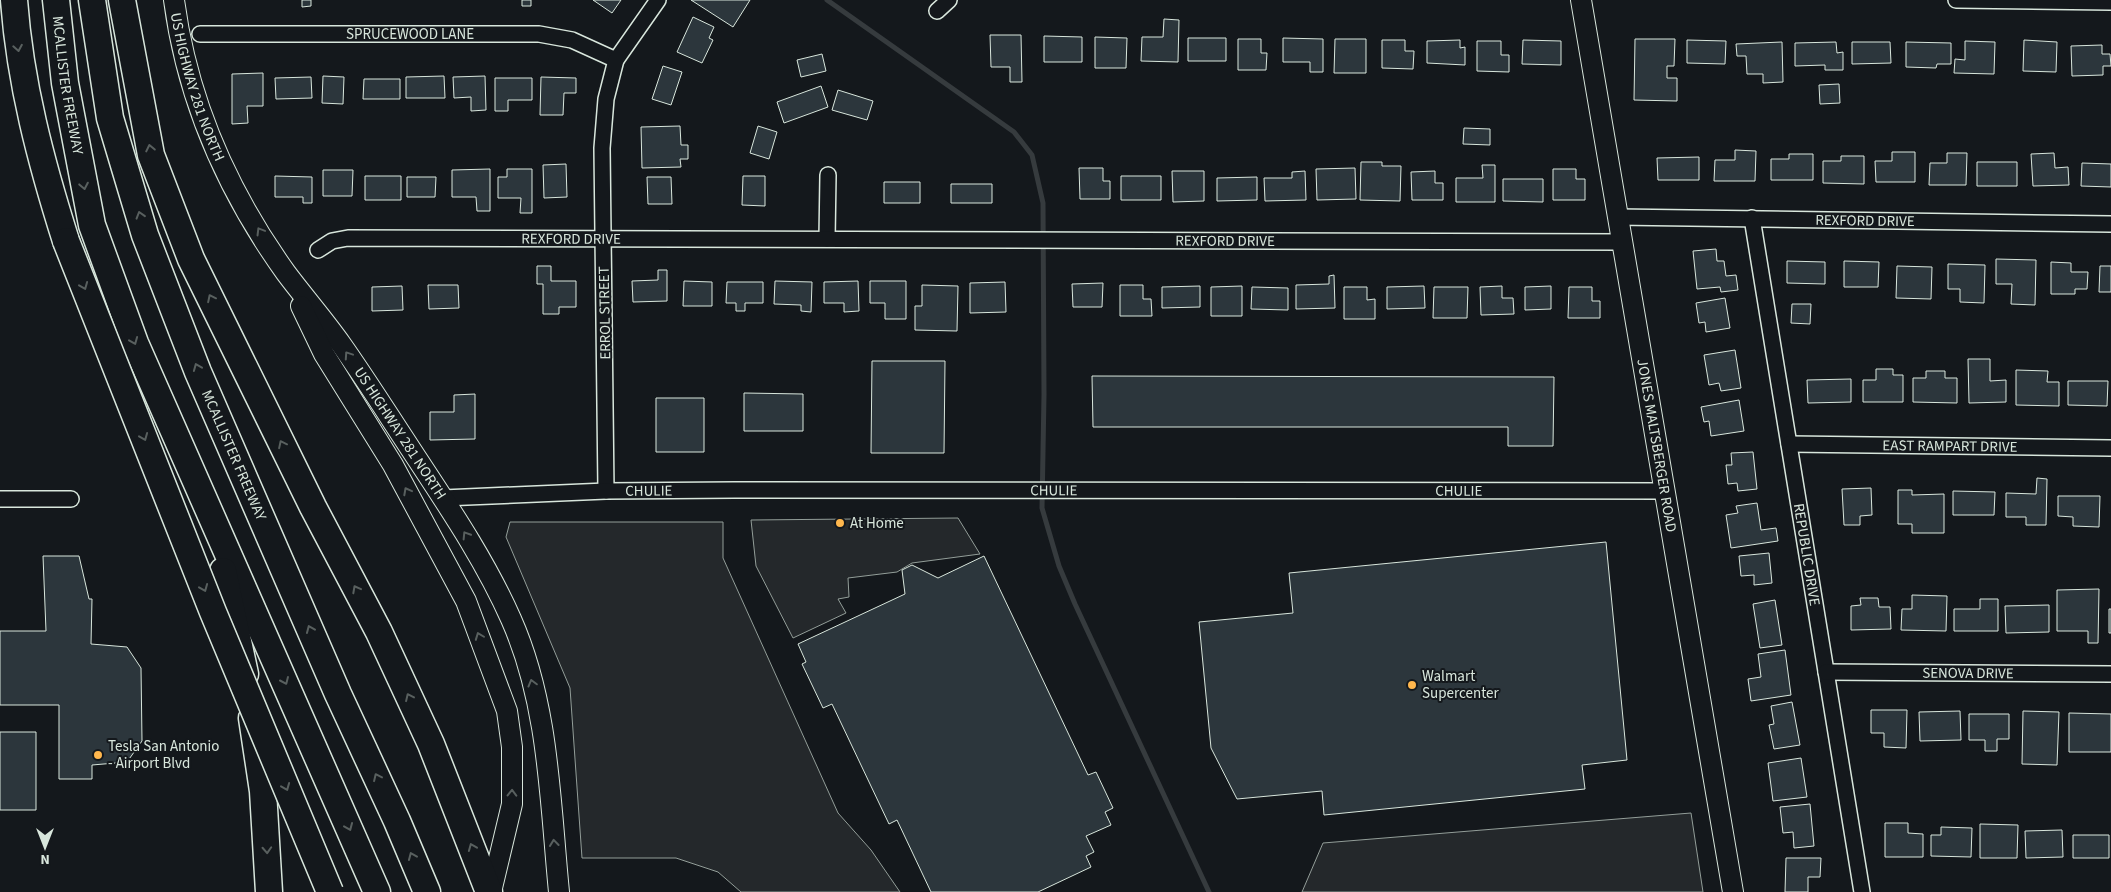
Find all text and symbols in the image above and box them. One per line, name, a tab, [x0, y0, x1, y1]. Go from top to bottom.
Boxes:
street label: US HIGHWAY 281 NORTH	[165, 11, 230, 164]
street label: MCALLISTER FREEWAY	[47, 15, 89, 157]
street label: SPRUCEWOOD LANE	[346, 24, 474, 45]
one-way arrow	[13, 44, 23, 53]
one-way arrow	[145, 144, 156, 152]
one-way arrow	[79, 182, 89, 191]
street label: REXFORD DRIVE	[1815, 209, 1915, 232]
one-way arrow	[135, 211, 145, 220]
one-way arrow	[257, 227, 266, 236]
street label: REXFORD DRIVE	[521, 228, 621, 249]
street label: REXFORD DRIVE	[1175, 230, 1275, 251]
street label: ERROL STREET	[594, 266, 616, 360]
one-way arrow	[78, 281, 88, 290]
one-way arrow	[207, 295, 217, 304]
one-way arrow	[129, 336, 139, 344]
one-way arrow	[345, 351, 355, 360]
street label: JONES MALTSBERGER ROAD	[1632, 357, 1682, 534]
one-way arrow	[192, 363, 203, 372]
street label: US HIGHWAY 281 NORTH	[349, 363, 452, 504]
street label: MCALLISTER FREEWAY	[197, 387, 272, 524]
one-way arrow	[138, 432, 148, 441]
street label: EAST RAMPART DRIVE	[1882, 435, 2018, 457]
one-way arrow	[278, 440, 289, 449]
street label: CHULIE	[625, 480, 673, 501]
street label: CHULIE	[1030, 480, 1078, 501]
street label: CHULIE	[1435, 480, 1483, 501]
one-way arrow	[403, 487, 413, 496]
street label: REPUBLIC DRIVE	[1788, 502, 1826, 607]
place label: At Home	[850, 513, 904, 534]
marker: At Home	[834, 517, 846, 529]
one-way arrow	[463, 531, 472, 541]
one-way arrow	[198, 583, 208, 592]
one-way arrow	[352, 585, 362, 594]
one-way arrow	[305, 625, 316, 634]
one-way arrow	[475, 632, 486, 641]
street label: SENOVA DRIVE	[1922, 662, 2014, 684]
place label: Walmart Supercenter	[1422, 666, 1499, 704]
one-way arrow	[279, 676, 290, 685]
one-way arrow	[527, 679, 537, 687]
marker: Walmart Supercenter	[1406, 679, 1418, 691]
one-way arrow	[405, 693, 415, 702]
place label: Tesla San Antonio - Airport Blvd	[108, 736, 219, 774]
marker: Tesla San Antonio - Airport Blvd	[92, 749, 104, 761]
one-way arrow	[372, 773, 383, 782]
one-way arrow	[279, 782, 290, 791]
one-way arrow	[507, 789, 517, 796]
north arrow	[20, 822, 70, 872]
one-way arrow	[342, 822, 353, 831]
one-way arrow	[549, 839, 560, 847]
one-way arrow	[467, 843, 478, 852]
one-way arrow	[261, 846, 272, 854]
text: N	[40, 849, 50, 869]
one-way arrow	[408, 853, 418, 861]

